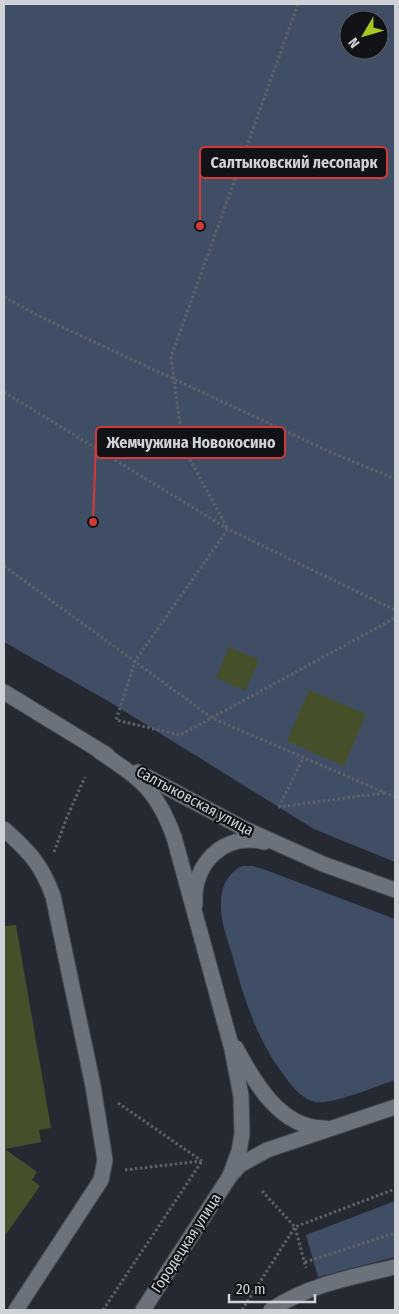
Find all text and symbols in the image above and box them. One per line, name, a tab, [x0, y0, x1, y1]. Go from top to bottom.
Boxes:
north arrow	[339, 10, 389, 60]
text: N	[345, 34, 363, 51]
callout: Салтыковский лесопарк	[200, 147, 387, 178]
text: Салтыковский лесопарк	[211, 153, 378, 172]
callout: Жемчужина Новокосино	[96, 427, 285, 458]
text: Жемчужина Новокосино	[105, 433, 276, 452]
street label: Салтыковская улица	[133, 763, 257, 839]
street label: Городецкая улица	[147, 1190, 225, 1296]
scale bar	[229, 1272, 315, 1304]
text: 20 m	[236, 1280, 266, 1298]

